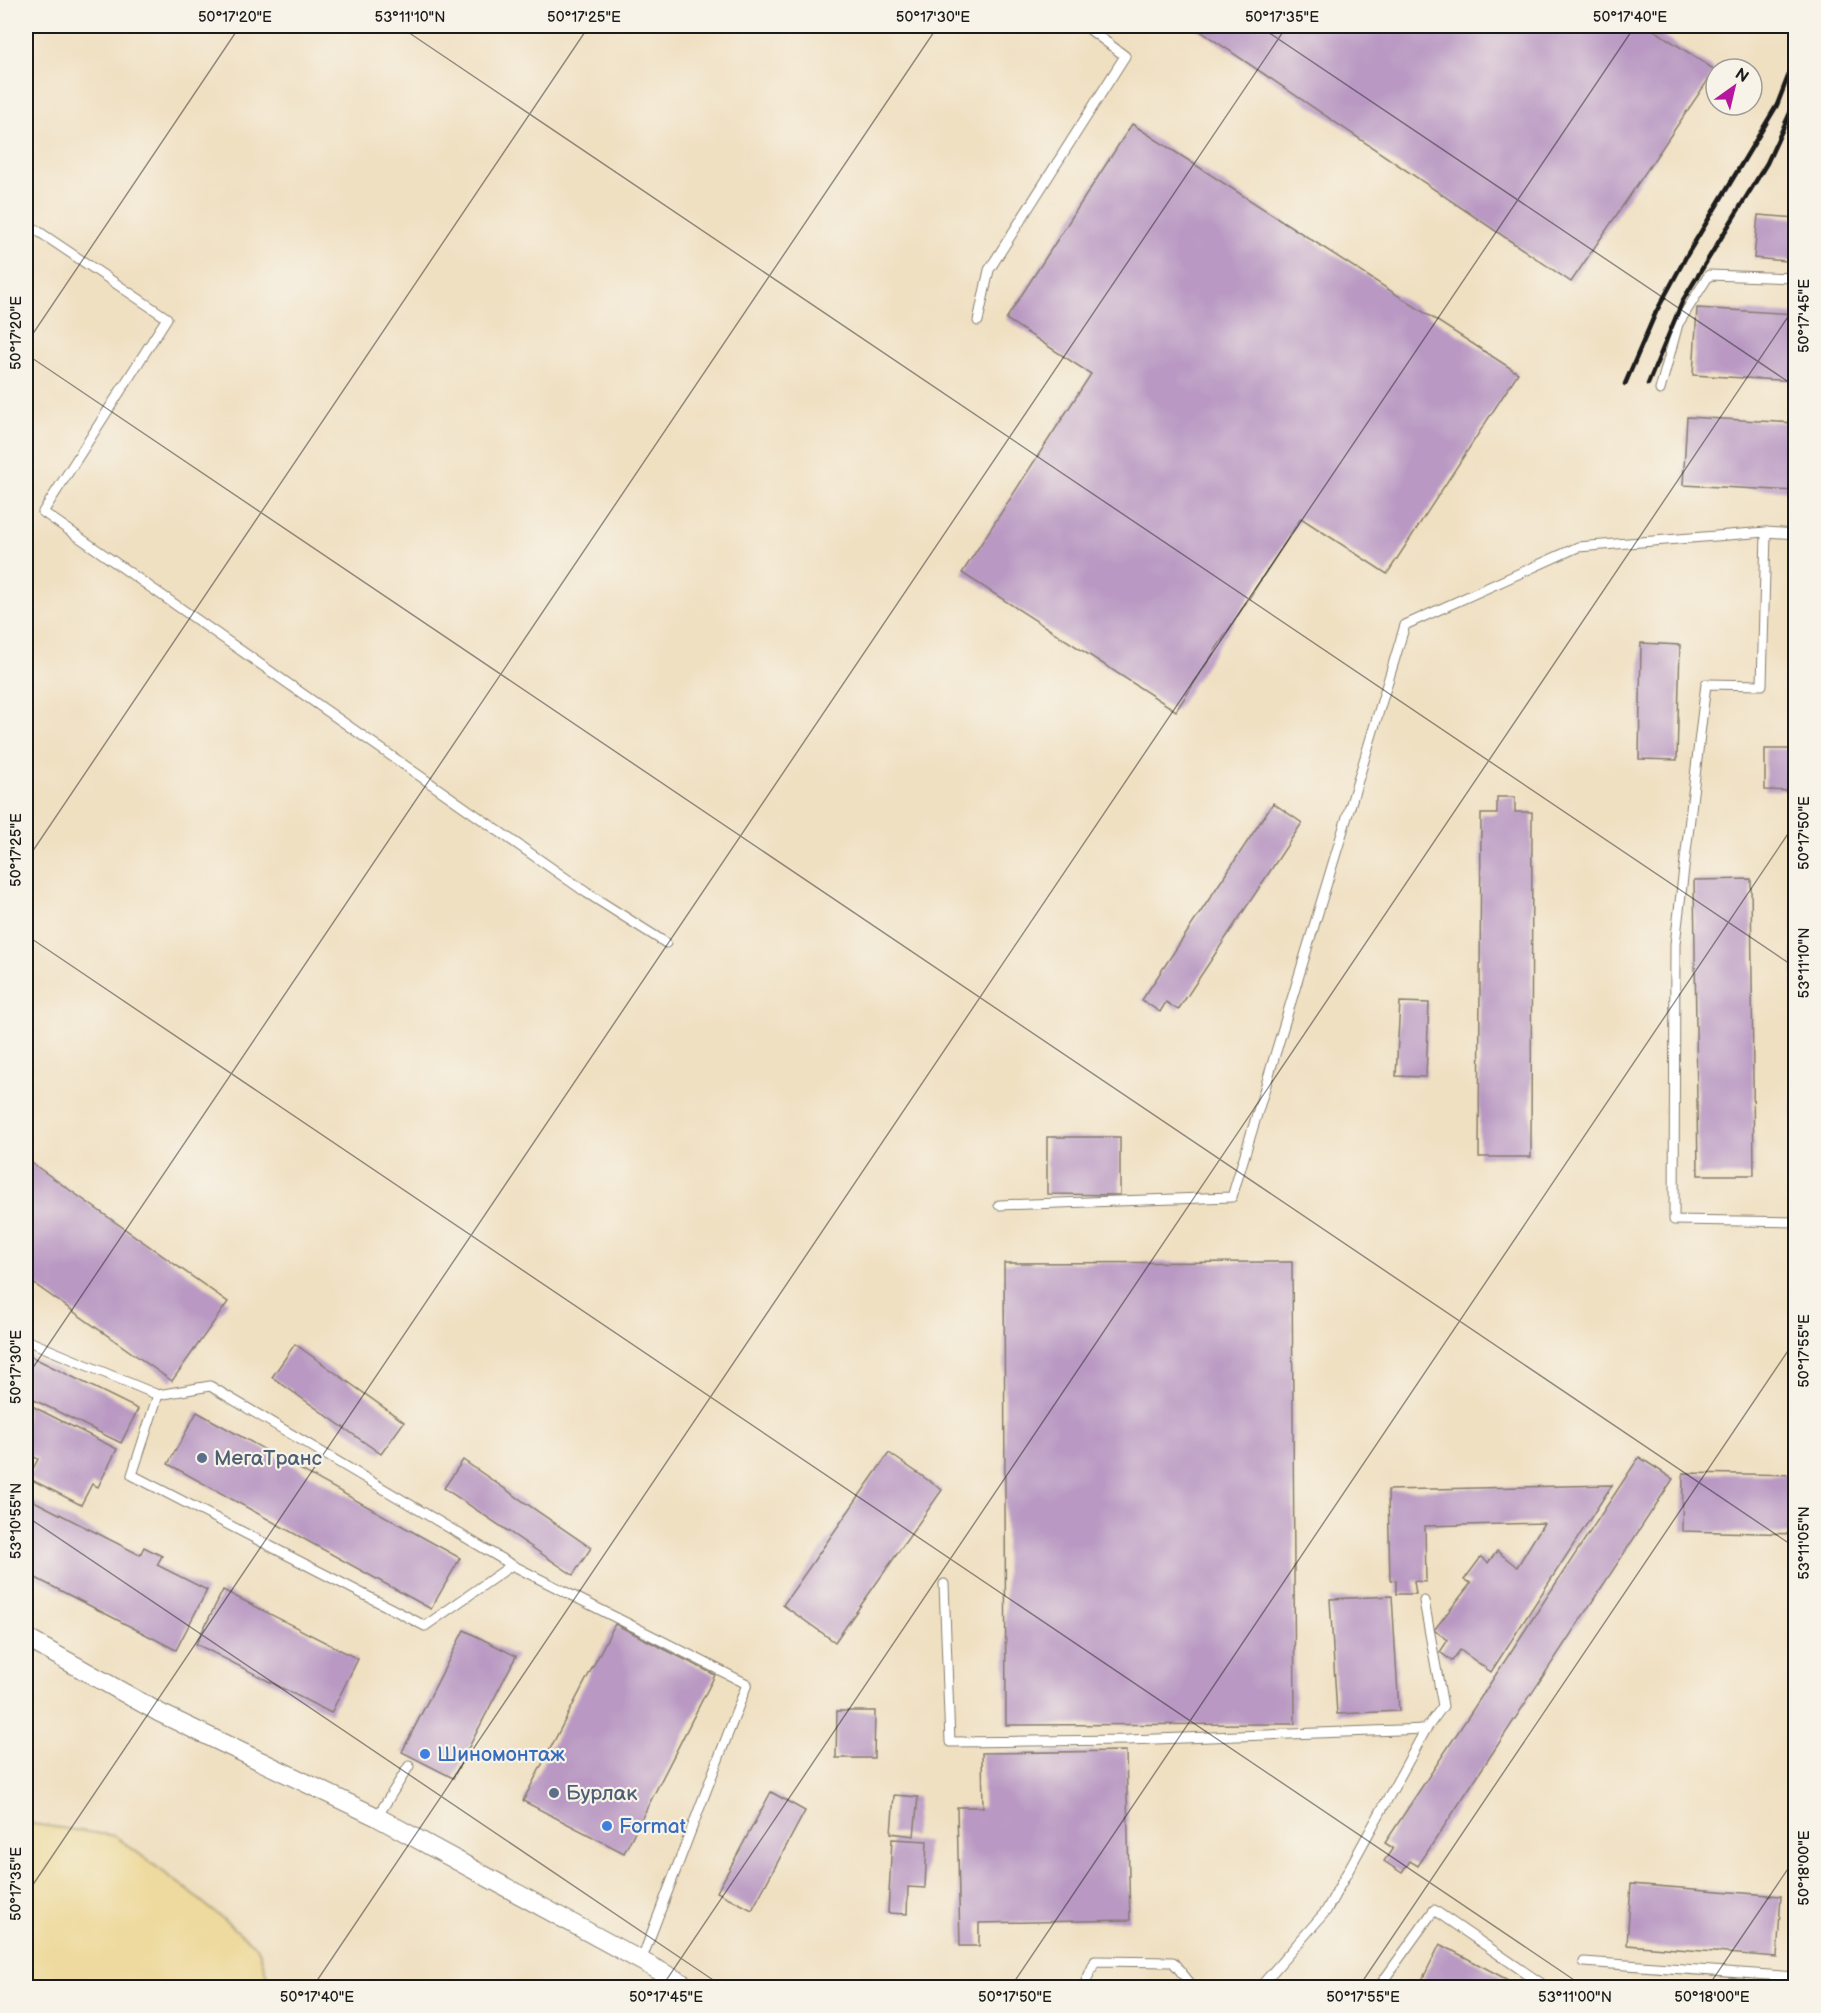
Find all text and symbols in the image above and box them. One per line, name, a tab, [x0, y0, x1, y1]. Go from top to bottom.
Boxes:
text: 50°17'20"E	[198, 8, 272, 27]
text: 53°11'10"N	[375, 8, 445, 27]
text: 50°17'25"E	[547, 8, 621, 27]
text: 50°17'30"E	[896, 8, 970, 27]
text: 50°17'35"E	[1245, 8, 1319, 27]
text: 50°17'40"E	[1593, 8, 1667, 27]
north arrow	[1704, 57, 1764, 117]
text: N	[1731, 65, 1752, 87]
text: 50°17'45"E	[1795, 279, 1814, 353]
text: 50°17'20"E	[7, 296, 26, 370]
text: 50°17'50"E	[1795, 796, 1814, 870]
text: 50°17'25"E	[7, 813, 26, 887]
text: 53°11'10"N	[1795, 928, 1814, 998]
text: 50°17'55"E	[1795, 1314, 1814, 1388]
text: 50°17'30"E	[7, 1330, 26, 1404]
place label: МегаТранс	[214, 1446, 322, 1471]
marker: МегаТранс	[195, 1451, 209, 1465]
text: 53°10'55"N	[7, 1483, 26, 1559]
text: 53°11'05"N	[1795, 1506, 1814, 1580]
place label: Шиномонтаж	[437, 1742, 565, 1767]
marker: Шиномонтаж	[418, 1747, 432, 1761]
place label: Бурлак	[566, 1781, 637, 1806]
marker: Бурлак	[547, 1786, 561, 1800]
place label: Format	[619, 1814, 687, 1839]
marker: Format	[600, 1819, 614, 1833]
text: 50°18'00"E	[1795, 1830, 1814, 1906]
text: 50°17'35"E	[7, 1847, 26, 1921]
text: 50°17'40"E	[280, 1988, 354, 2007]
text: 50°17'45"E	[629, 1988, 703, 2007]
text: 50°17'50"E	[978, 1988, 1052, 2007]
text: 50°17'55"E	[1326, 1988, 1400, 2007]
text: 53°11'00"N	[1538, 1988, 1612, 2007]
text: 50°18'00"E	[1674, 1988, 1750, 2007]

